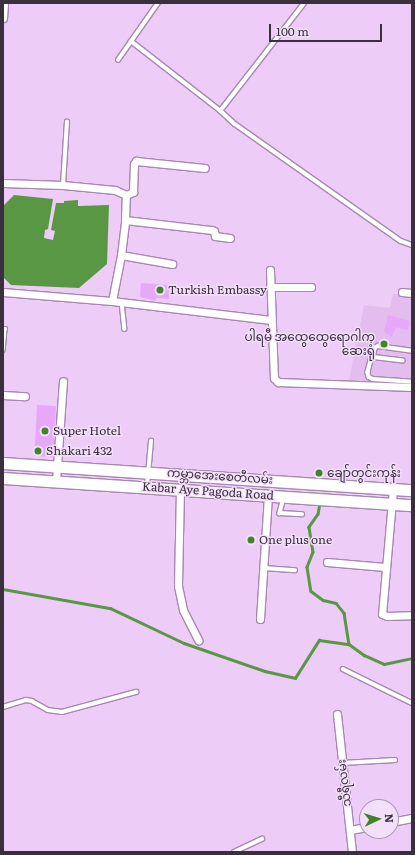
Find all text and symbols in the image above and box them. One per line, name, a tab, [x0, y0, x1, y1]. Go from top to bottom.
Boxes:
scale bar	[271, 16, 384, 42]
text: 100 m	[276, 22, 309, 40]
place label: Turkish Embassy	[168, 283, 267, 297]
marker: Turkish Embassy	[155, 285, 165, 295]
place label: ပါရမီ အထွေထွေရောဂါကု ဆေးရုံ	[244, 330, 375, 358]
marker: ပါရမီ အထွေထွေရောဂါကု ဆေးရုံ	[378, 338, 390, 350]
place label: Super Hotel	[53, 424, 121, 438]
marker: Super Hotel	[40, 426, 50, 436]
place label: Shakari 432	[46, 444, 112, 458]
marker: Shakari 432	[33, 446, 43, 456]
street label: ကမ္ဘာအေးစေတီလမ်း	[167, 465, 273, 487]
place label: ချော်တွင်းကုန်း	[327, 466, 401, 480]
marker: ချော်တွင်းကုန်း	[314, 468, 324, 478]
street label: Kabar Aye Pagoda Road	[142, 479, 274, 503]
place label: One plus one	[259, 533, 332, 547]
marker: One plus one	[246, 535, 256, 545]
street label: သီရီလမ်း	[334, 759, 354, 807]
north arrow	[359, 799, 399, 839]
text: N	[382, 813, 398, 823]

